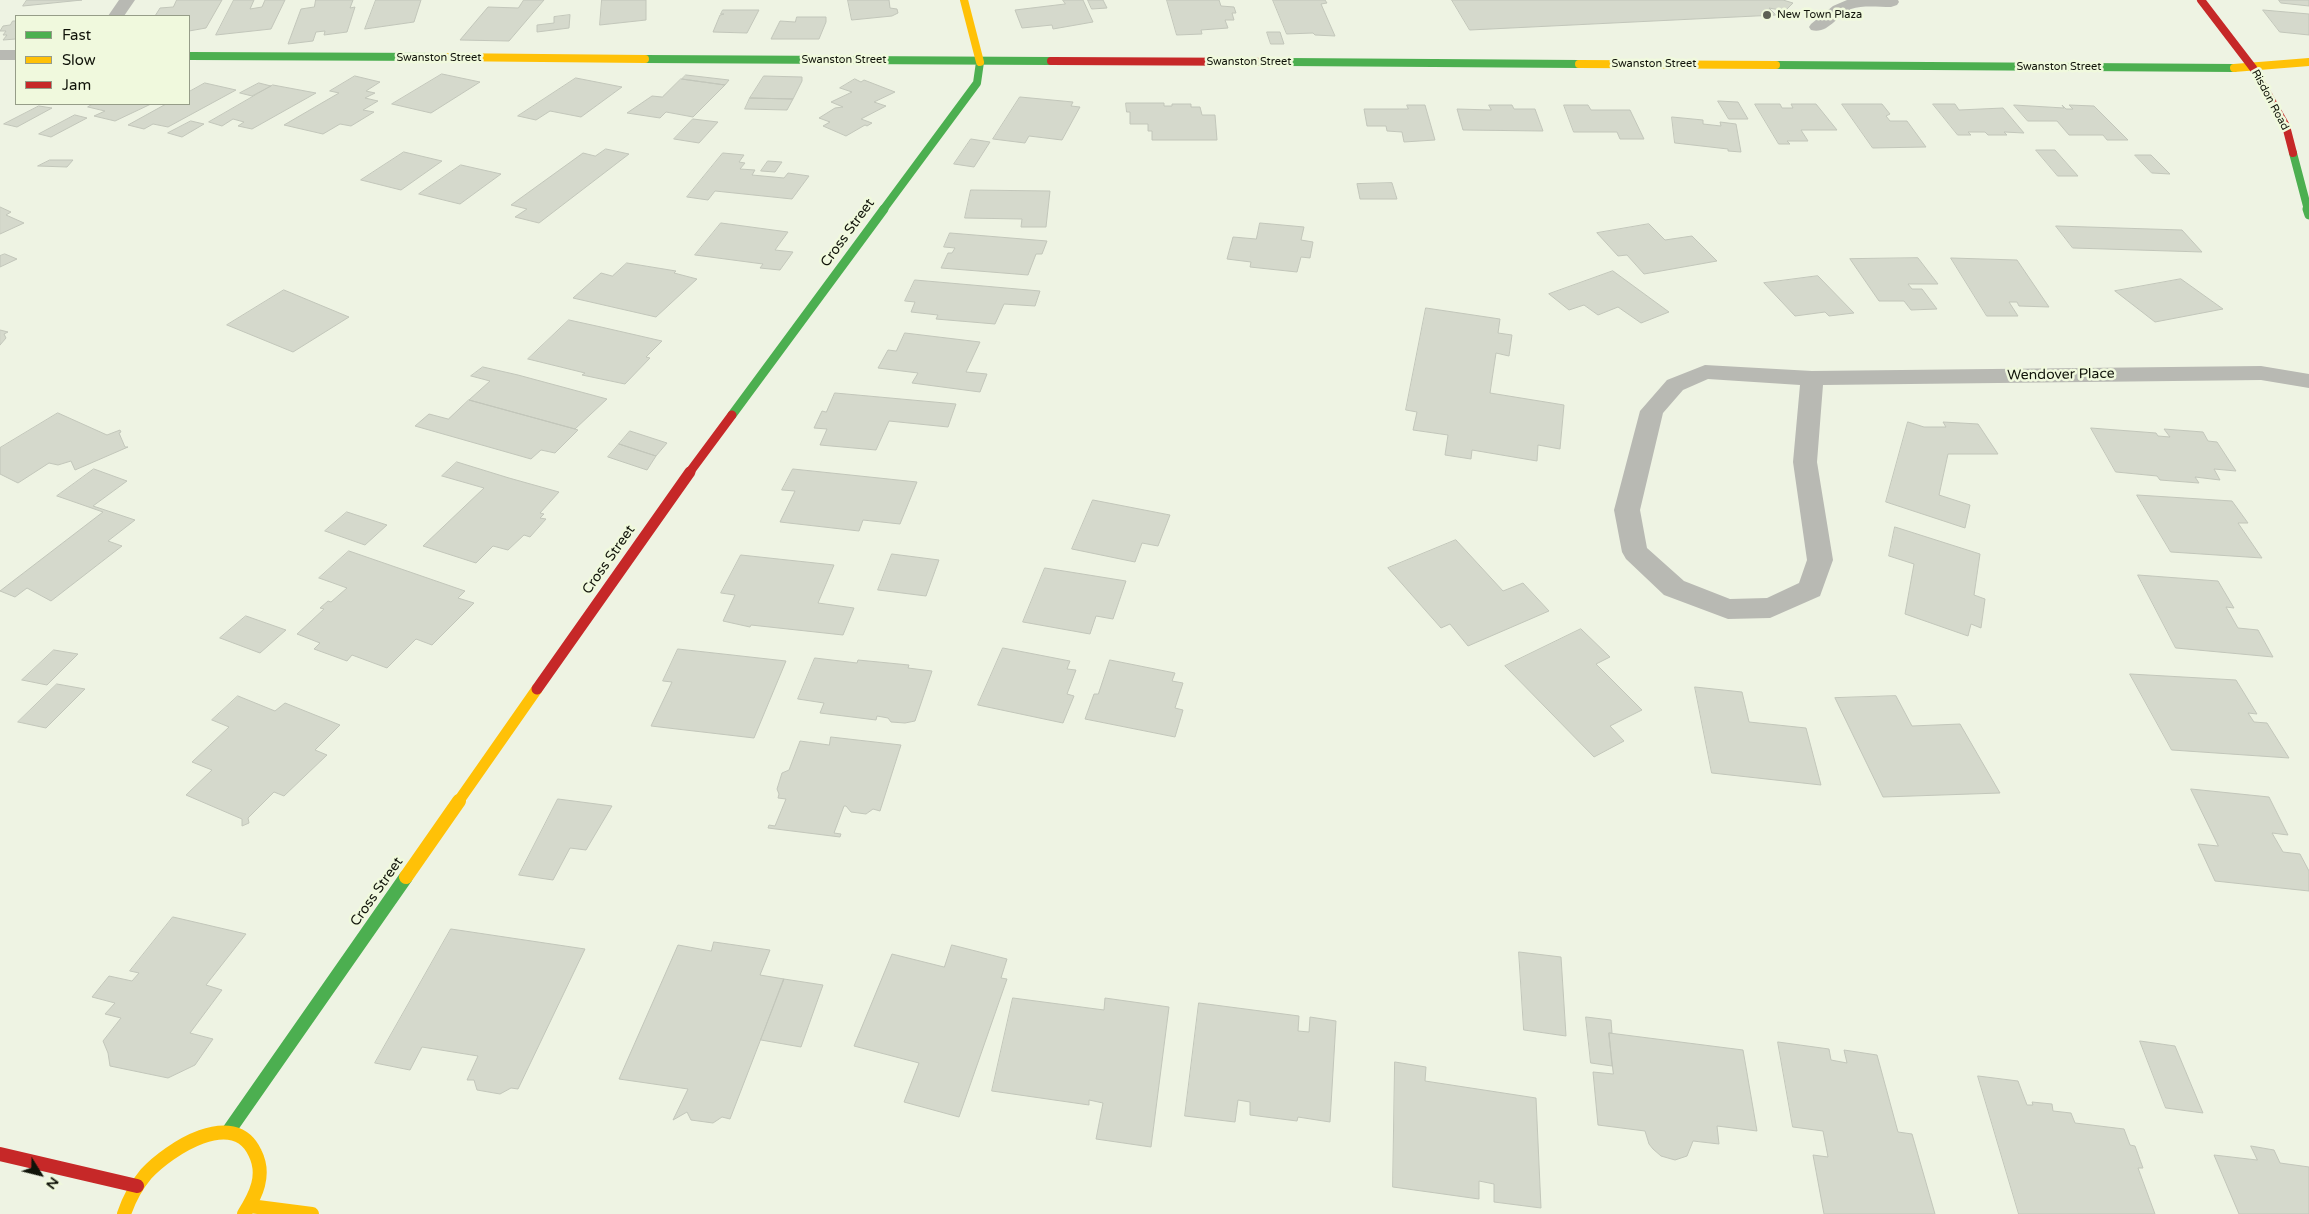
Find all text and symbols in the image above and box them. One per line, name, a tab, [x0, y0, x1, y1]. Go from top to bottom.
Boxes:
place label: New Town Plaza	[1777, 8, 1862, 22]
marker: New Town Plaza	[1761, 9, 1773, 21]
legend	[15, 15, 190, 105]
text: Fast	[62, 26, 91, 44]
text: Slow	[62, 51, 96, 69]
street label: Swanston Street	[397, 51, 481, 65]
street label: Swanston Street	[802, 53, 886, 67]
street label: Swanston Street	[1207, 55, 1291, 69]
street label: Swanston Street	[1612, 57, 1696, 71]
street label: Swanston Street	[2017, 60, 2101, 74]
street label: Risdon Road	[2249, 67, 2291, 133]
text: Jam	[62, 76, 91, 94]
street label: Cross Street	[818, 196, 878, 270]
street label: Wendover Place	[2007, 366, 2115, 384]
street label: Cross Street	[579, 522, 639, 598]
street label: Cross Street	[347, 854, 407, 930]
north arrow	[15, 1149, 65, 1199]
text: N	[42, 1174, 63, 1193]

